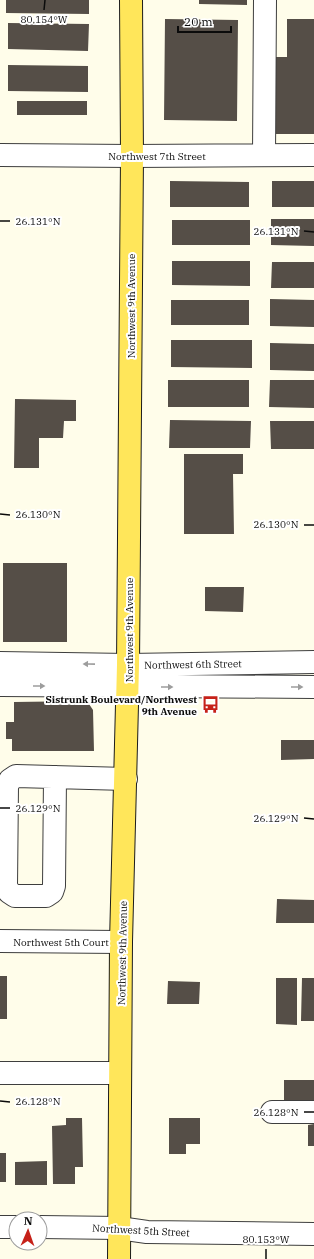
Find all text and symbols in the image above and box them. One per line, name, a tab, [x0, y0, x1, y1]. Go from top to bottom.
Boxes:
scale bar	[178, 8, 231, 34]
text: 80.154°W	[20, 13, 68, 26]
text: 20 m	[184, 14, 213, 29]
street label: Northwest 7th Street	[108, 150, 206, 163]
text: 26.131°N	[15, 215, 61, 228]
text: 26.131°N	[253, 225, 299, 238]
street label: Northwest 9th Avenue	[125, 254, 138, 358]
text: 26.130°N	[15, 508, 61, 521]
text: 26.130°N	[253, 518, 299, 531]
street label: Northwest 9th Avenue	[123, 578, 136, 682]
street label: Northwest 6th Street	[144, 657, 242, 672]
one-way arrow	[82, 661, 95, 667]
one-way arrow	[33, 683, 46, 689]
one-way arrow	[161, 684, 174, 690]
one-way arrow	[291, 684, 304, 690]
place label: Sistrunk Boulevard/Northwest 9th Avenue	[46, 693, 197, 718]
bus stop icon: Sistrunk Boulevard/Northwest 9th Avenue	[200, 695, 220, 715]
text: 26.129°N	[15, 802, 61, 815]
text: 26.129°N	[253, 812, 299, 825]
street label: Northwest 9th Avenue	[115, 901, 130, 1005]
street label: Northwest 5th Court	[13, 936, 109, 949]
text: 26.128°N	[15, 1095, 61, 1108]
text: 26.128°N	[253, 1106, 299, 1119]
north arrow	[8, 1211, 48, 1251]
text: N	[24, 1214, 33, 1228]
street label: Northwest 5th Street	[92, 1221, 190, 1240]
text: 80.153°W	[242, 1233, 290, 1246]

